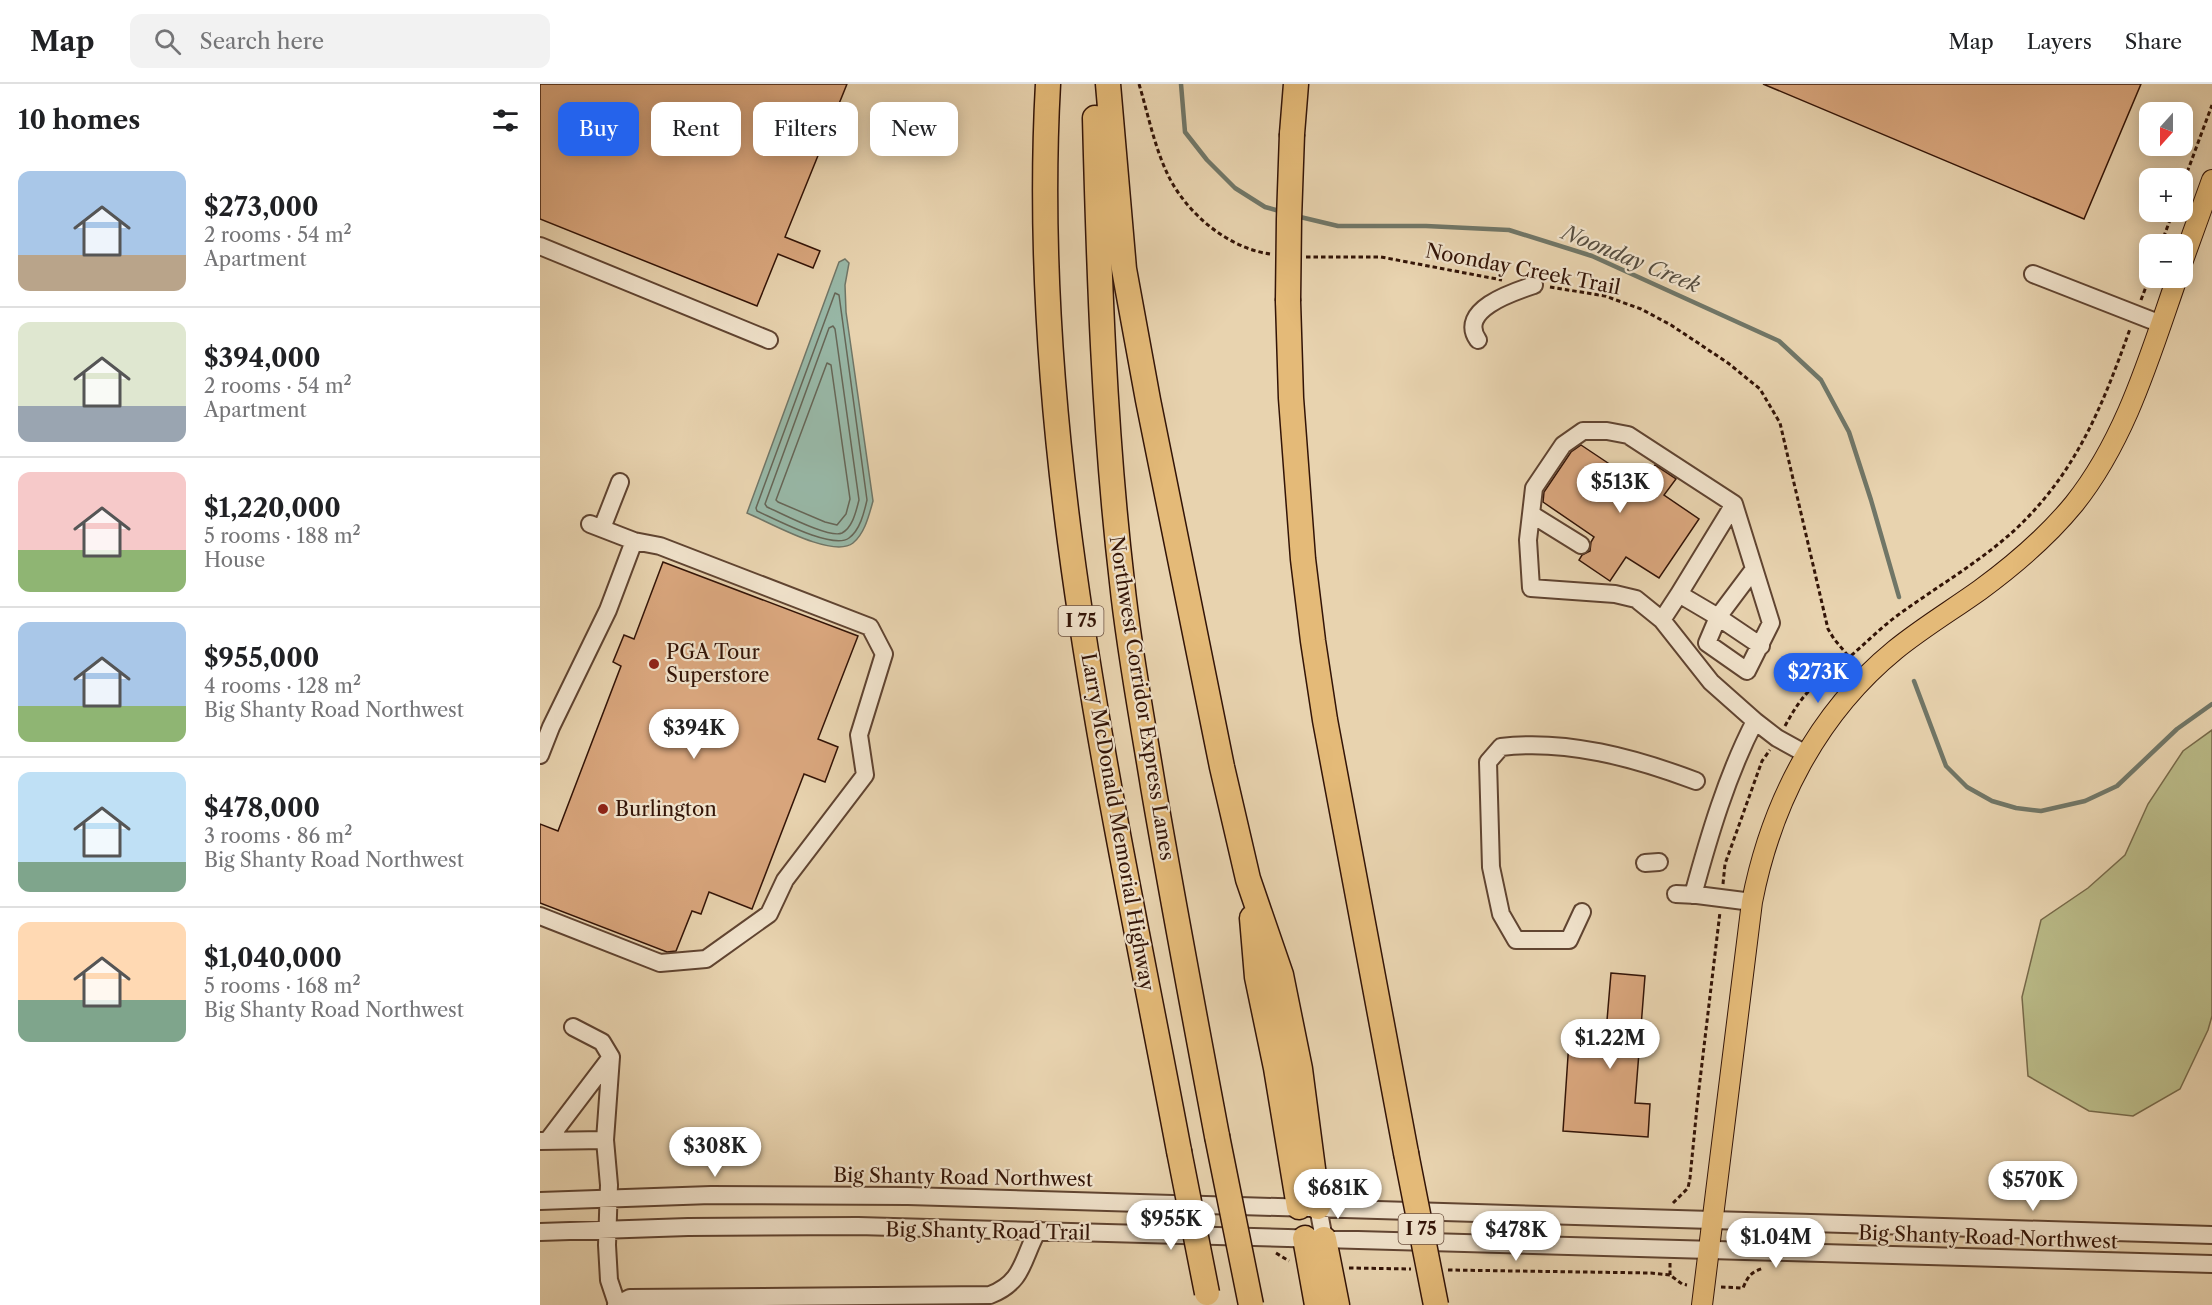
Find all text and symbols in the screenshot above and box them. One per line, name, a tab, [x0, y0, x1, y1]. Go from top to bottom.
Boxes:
search box	[130, 14, 550, 68]
text: Map	[30, 24, 94, 58]
icon: search	[151, 25, 184, 58]
text: Search here	[199, 28, 324, 55]
text: Map	[1949, 29, 1994, 54]
text: Layers	[2027, 29, 2092, 54]
text: Share	[2125, 29, 2182, 54]
chip: Buy	[558, 102, 639, 156]
chip: Rent	[651, 102, 741, 156]
chip: Filters	[753, 102, 858, 156]
chip: New	[870, 102, 958, 156]
north arrow	[2139, 102, 2193, 156]
map controls	[2139, 102, 2193, 288]
text: 10 homes	[18, 104, 140, 136]
icon: filters	[489, 104, 522, 137]
button: +	[2139, 168, 2193, 222]
text: $273,000	[204, 191, 319, 223]
icon: home	[66, 195, 138, 267]
water label: Noonday Creek	[1557, 219, 1704, 298]
text: 2 rooms · 54 m²	[204, 223, 352, 247]
button: −	[2139, 234, 2193, 288]
street label: Noonday Creek Trail	[1424, 238, 1622, 300]
text: Apartment	[204, 247, 307, 271]
text: $394,000	[204, 342, 321, 374]
icon: home	[66, 346, 138, 418]
text: 2 rooms · 54 m²	[204, 374, 352, 398]
text: Apartment	[204, 398, 307, 422]
pin: $513K	[1578, 463, 1662, 514]
text: $513K	[1591, 470, 1649, 494]
text: $1,220,000	[204, 492, 341, 524]
icon: home	[66, 496, 138, 568]
text: 5 rooms · 188 m²	[204, 524, 361, 548]
street label: Northwest Corridor Express Lanes	[1104, 534, 1180, 862]
text: House	[204, 548, 265, 572]
road number: I 75	[1058, 606, 1104, 636]
place label: PGA Tour Superstore	[666, 640, 770, 687]
text: $955,000	[204, 642, 319, 674]
icon: home	[66, 646, 138, 718]
street label: Larry McDonald Memorial Highway	[1076, 651, 1160, 994]
pin: $273K	[1776, 653, 1860, 704]
marker: PGA Tour Superstore	[647, 657, 661, 671]
text: $273K	[1788, 660, 1848, 684]
text: 4 rooms · 128 m²	[204, 674, 361, 698]
text: Big Shanty Road Northwest	[204, 698, 464, 722]
pin: $394K	[652, 709, 736, 760]
text: $394K	[663, 716, 725, 740]
text: $478,000	[204, 792, 320, 824]
icon: home	[66, 796, 138, 868]
place label: Burlington	[615, 797, 717, 821]
marker: Burlington	[596, 802, 610, 816]
text: 3 rooms · 86 m²	[204, 824, 352, 848]
text: Big Shanty Road Northwest	[204, 848, 464, 872]
text: $1,040,000	[204, 942, 342, 974]
icon: home	[66, 946, 138, 1018]
text: 5 rooms · 168 m²	[204, 974, 361, 998]
text: Big Shanty Road Northwest	[204, 998, 464, 1022]
pin: $1.22M	[1561, 1019, 1659, 1070]
text: $1.22M	[1575, 1026, 1645, 1050]
pin: $308K	[673, 1127, 757, 1178]
text: $308K	[683, 1134, 747, 1158]
pin: $570K	[1991, 1161, 2075, 1212]
street label: Big Shanty Road Northwest	[833, 1163, 1093, 1191]
text: $570K	[2002, 1168, 2064, 1192]
pin: $681K	[1296, 1169, 1380, 1220]
text: $681K	[1308, 1176, 1368, 1200]
pin: $955K	[1129, 1200, 1213, 1251]
text: $955K	[1140, 1207, 1202, 1231]
pin: $478K	[1474, 1211, 1558, 1262]
road number: I 75	[1398, 1214, 1444, 1244]
street label: Big Shanty Road Trail	[885, 1217, 1091, 1245]
text: $478K	[1485, 1218, 1547, 1242]
pin: $1.04M	[1727, 1218, 1825, 1269]
street label: Big Shanty Road Northwest	[1858, 1220, 2118, 1254]
text: $1.04M	[1740, 1225, 1812, 1249]

